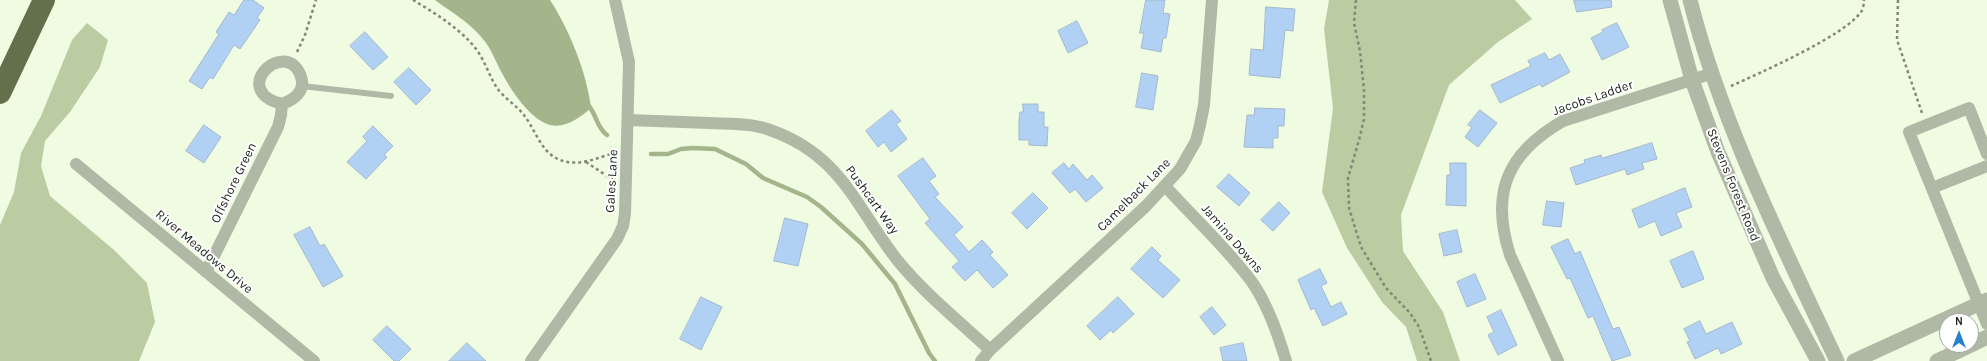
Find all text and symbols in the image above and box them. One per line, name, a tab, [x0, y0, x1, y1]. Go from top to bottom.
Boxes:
street label: Jacobs Ladder	[1551, 77, 1635, 119]
street label: Stevens Forest Road	[1703, 126, 1763, 244]
street label: Offshore Green	[208, 140, 260, 226]
street label: Gales Lane	[603, 149, 621, 213]
street label: Camelback Lane	[1094, 155, 1174, 235]
street label: Pushcart Way	[842, 163, 902, 237]
street label: Jamina Downs	[1198, 201, 1266, 277]
street label: River Meadows Drive	[152, 207, 256, 297]
north arrow	[1939, 313, 1979, 353]
text: N	[1955, 315, 1963, 328]

